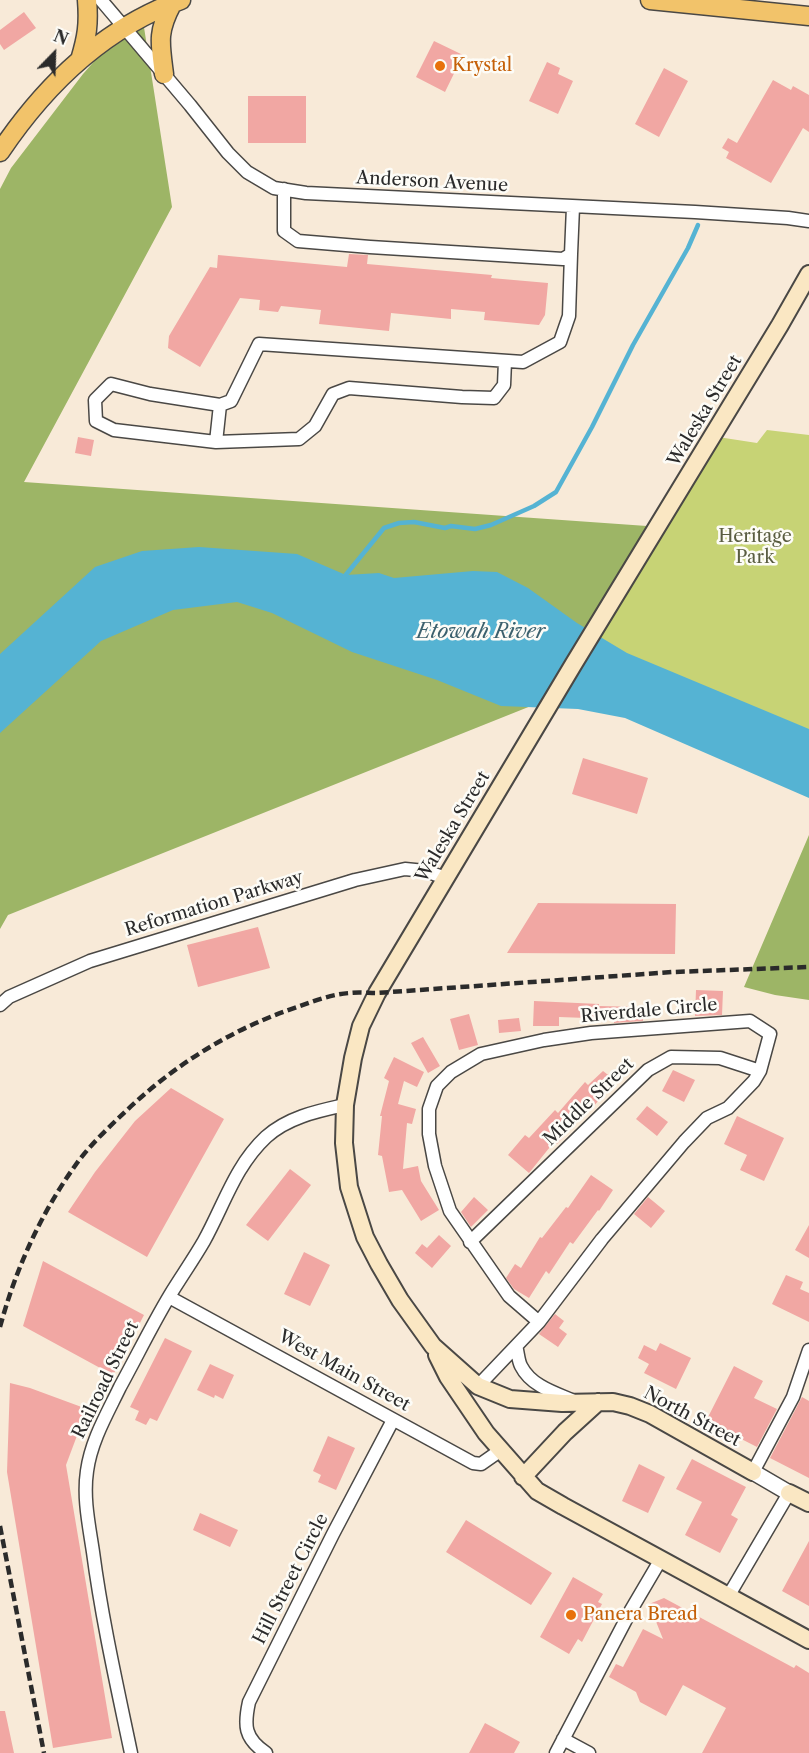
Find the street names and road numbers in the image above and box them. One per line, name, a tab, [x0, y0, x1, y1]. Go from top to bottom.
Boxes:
street label: Anderson Avenue	[355, 167, 509, 197]
street label: Waleska Street	[663, 351, 747, 471]
street label: Waleska Street	[411, 767, 495, 887]
street label: Reformation Parkway	[122, 867, 306, 941]
street label: Riverdale Circle	[580, 994, 718, 1028]
street label: Middle Street	[539, 1054, 639, 1150]
street label: Railroad Street	[68, 1318, 144, 1442]
street label: West Main Street	[274, 1326, 414, 1416]
street label: North Street	[640, 1382, 744, 1452]
street label: Hill Street Circle	[249, 1510, 333, 1648]

